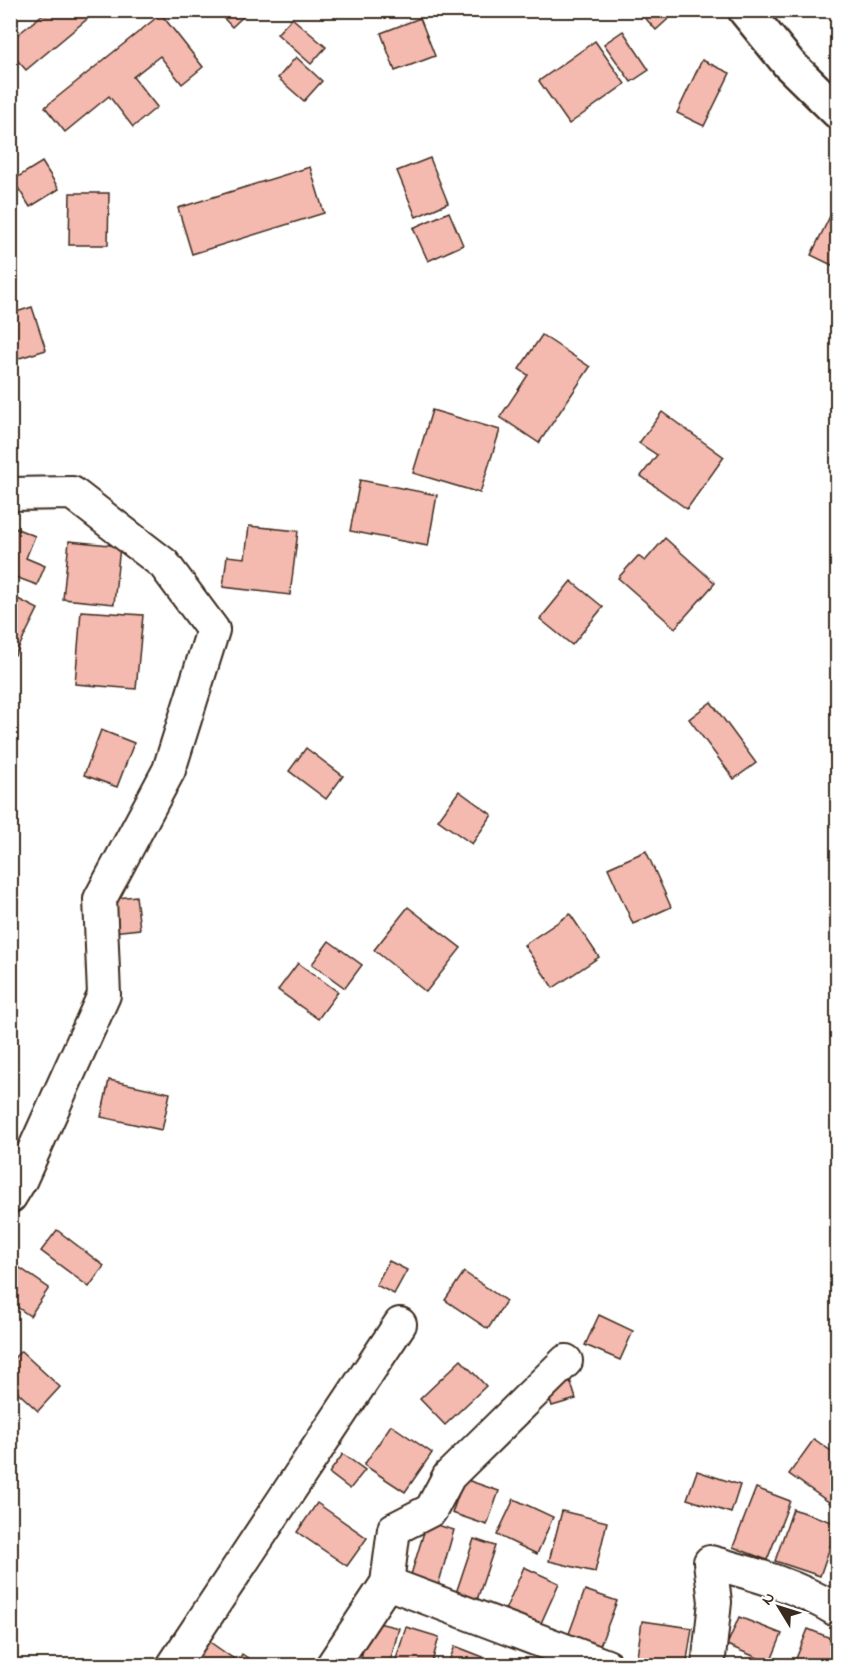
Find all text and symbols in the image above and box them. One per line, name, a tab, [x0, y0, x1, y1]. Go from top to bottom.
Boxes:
north arrow	[749, 1577, 809, 1637]
text: N	[756, 1587, 782, 1611]

